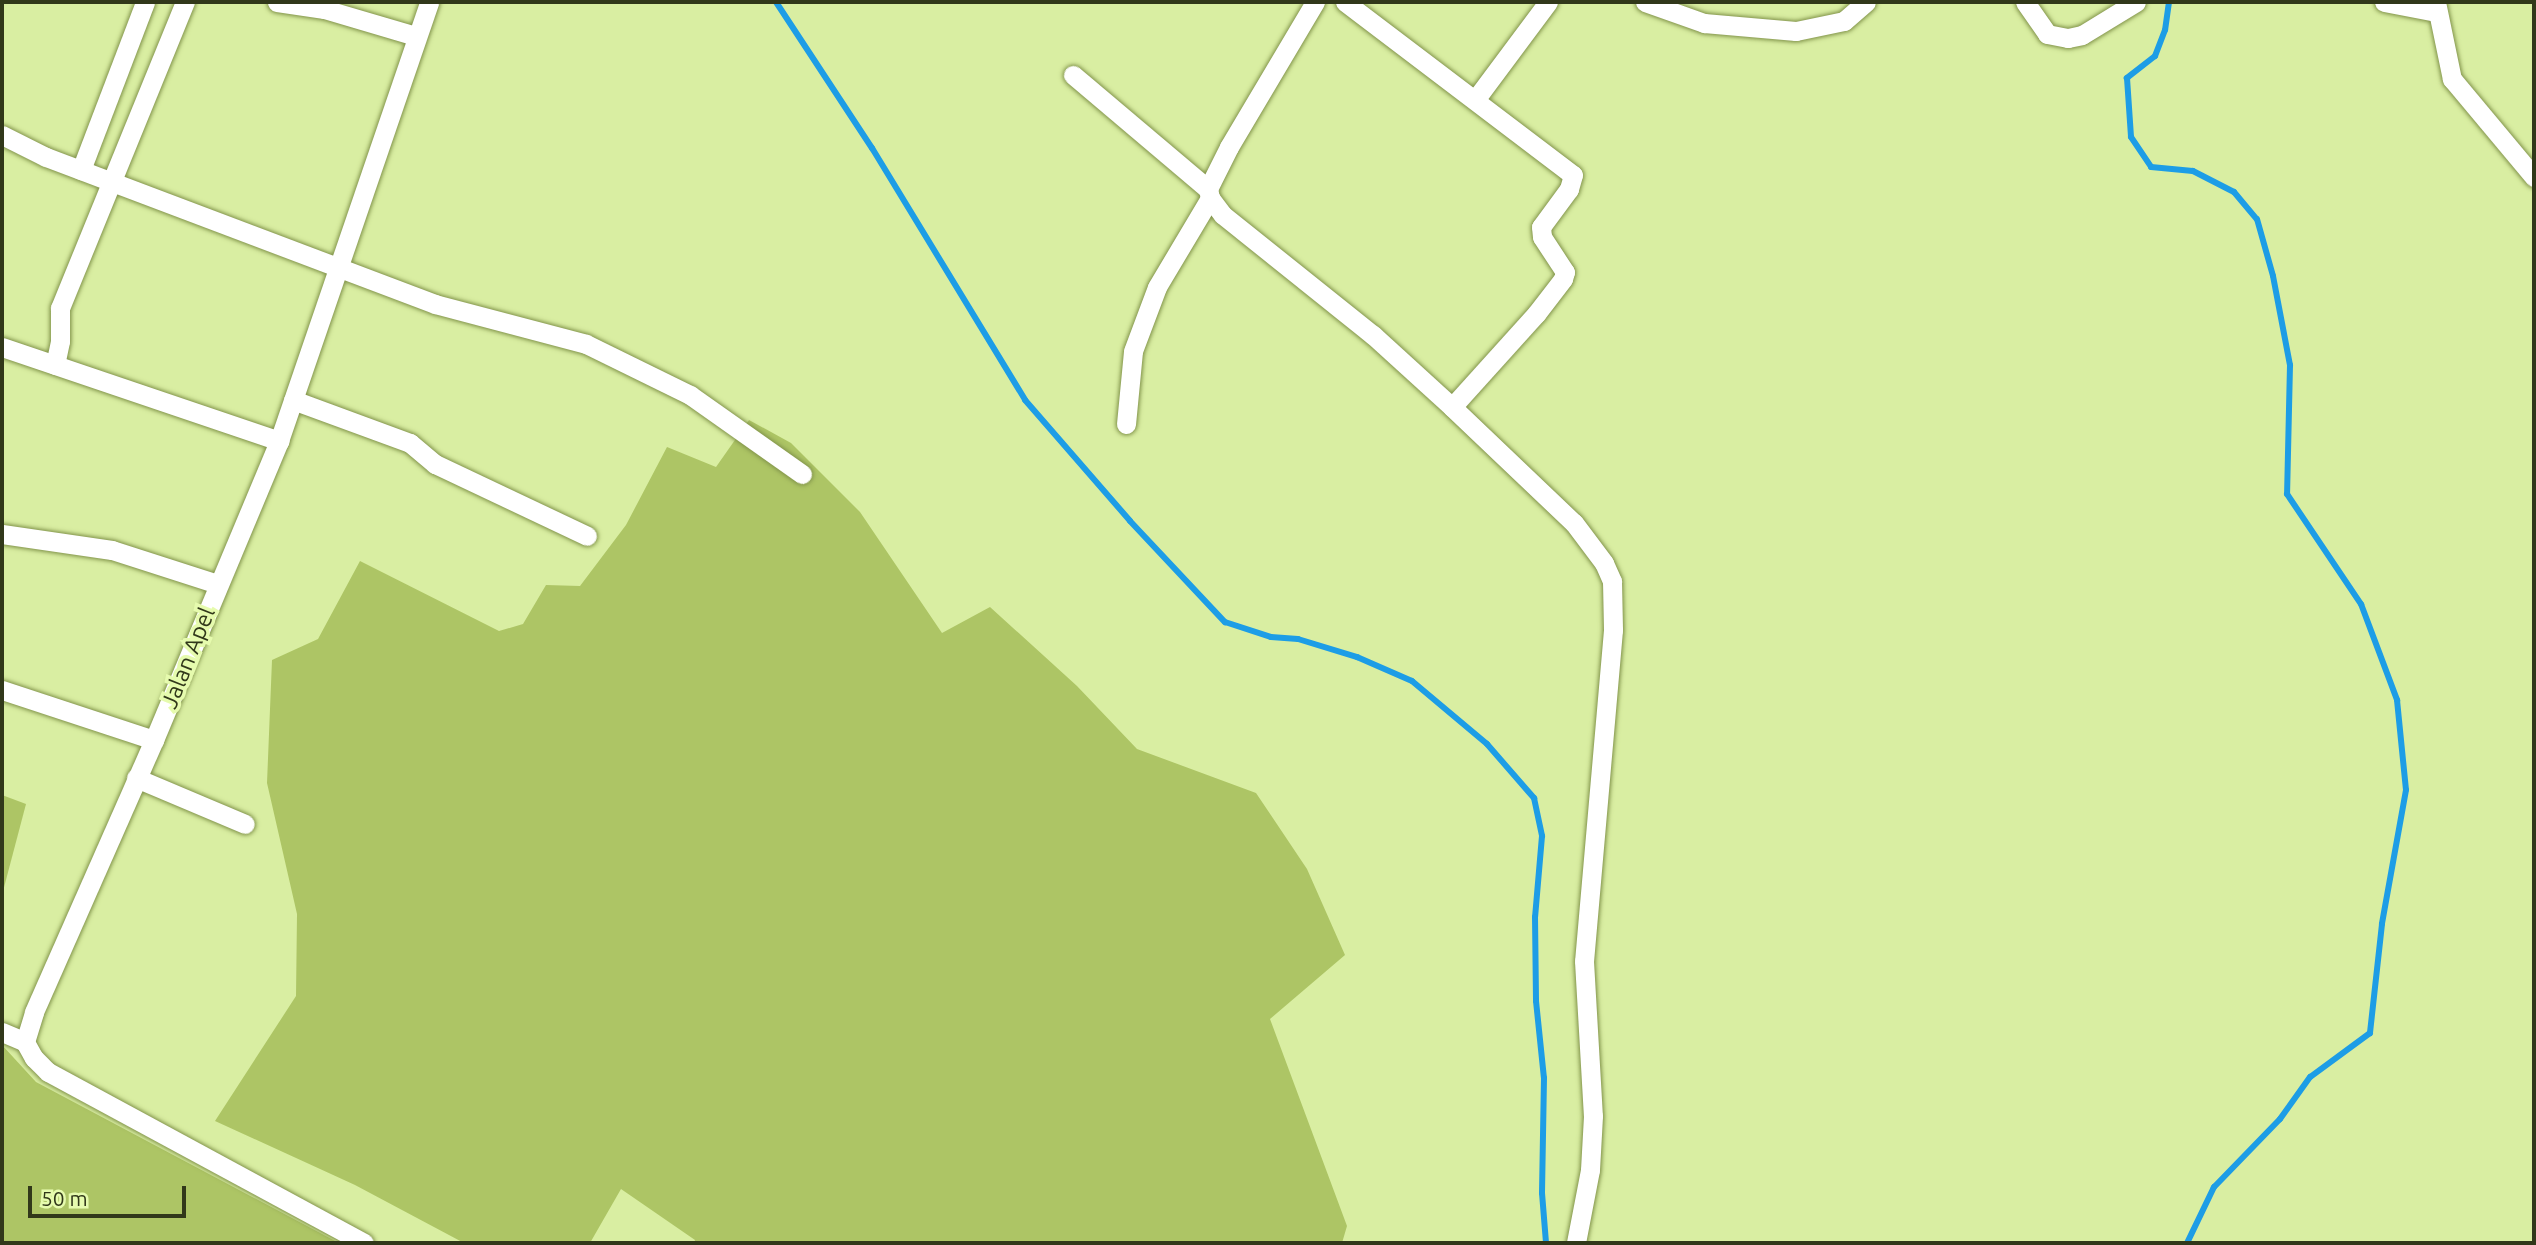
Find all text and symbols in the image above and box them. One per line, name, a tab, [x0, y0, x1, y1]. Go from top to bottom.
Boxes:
street label: Jalan Apel	[155, 603, 221, 713]
scale bar	[32, 1172, 189, 1216]
text: 50 m	[41, 1186, 88, 1210]

